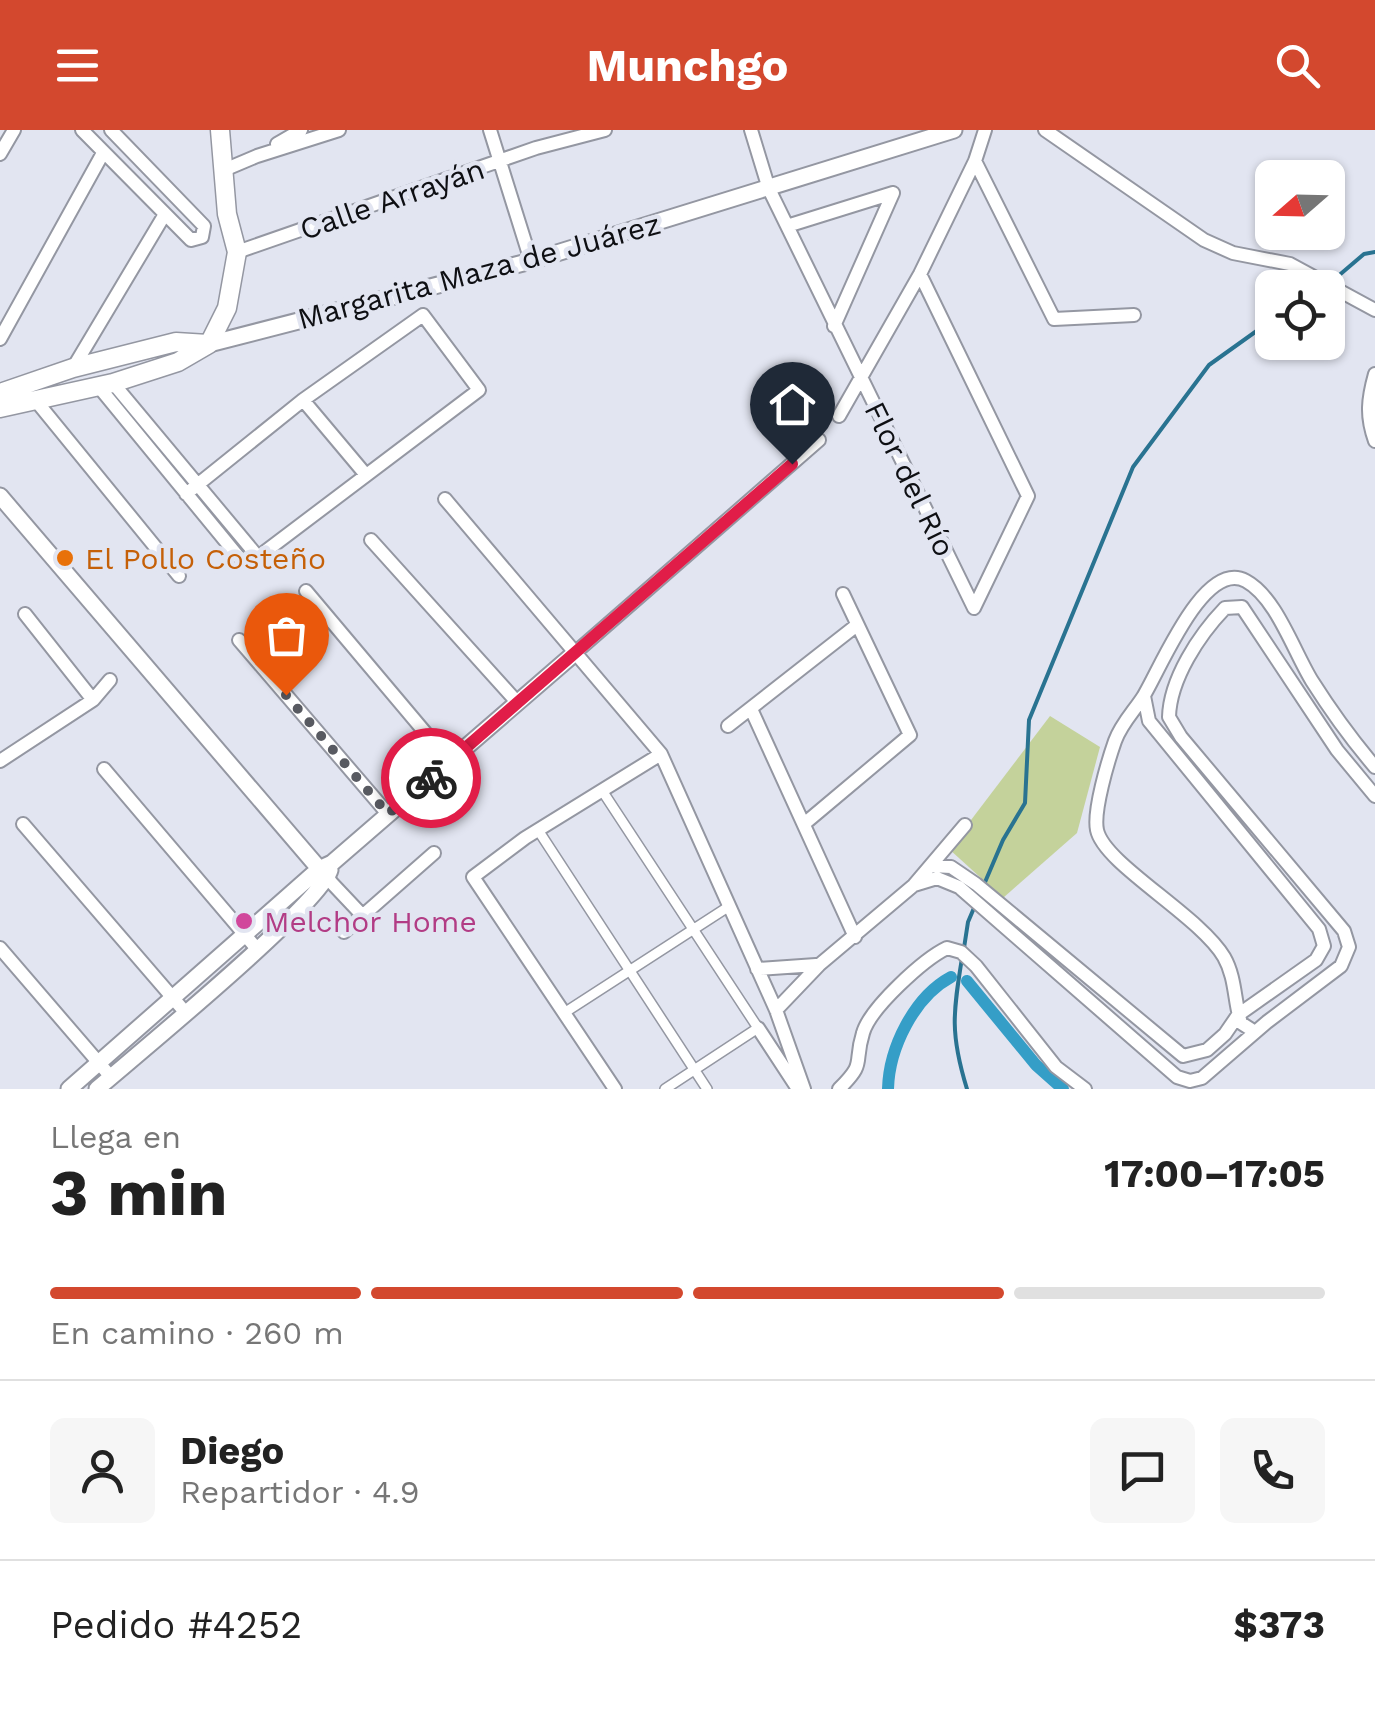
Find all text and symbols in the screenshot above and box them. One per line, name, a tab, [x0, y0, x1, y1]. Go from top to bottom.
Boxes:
icon: menu	[50, 38, 105, 93]
icon: search	[1270, 38, 1325, 93]
text: Munchgo	[586, 39, 789, 92]
street label: Calle Arrayán	[295, 151, 489, 247]
north arrow	[1255, 160, 1345, 250]
map controls	[1255, 160, 1345, 360]
street label: Margarita Maza de Juárez	[294, 206, 664, 336]
button: locate	[1255, 270, 1345, 360]
pin	[750, 362, 835, 465]
icon: home	[765, 377, 820, 432]
street label: Flor del Río	[858, 396, 962, 562]
place label: El Pollo Costeño	[85, 541, 326, 576]
marker: El Pollo Costeño	[54, 547, 76, 569]
pin	[244, 593, 329, 696]
icon: bag	[259, 608, 314, 663]
courier	[381, 728, 481, 828]
icon: bike	[404, 751, 459, 806]
place label: Melchor Home	[264, 904, 477, 939]
marker: Melchor Home	[233, 910, 255, 932]
text: Llega en	[50, 1118, 181, 1156]
text: 17:00–17:05	[1104, 1152, 1325, 1196]
text: 3 min	[50, 1155, 228, 1231]
text: En camino · 260 m	[50, 1314, 344, 1352]
button: person	[50, 1418, 155, 1523]
button: chat	[1090, 1418, 1195, 1523]
button: phone	[1220, 1418, 1325, 1523]
text: Diego	[180, 1429, 284, 1473]
text: Repartidor · 4.9	[180, 1473, 420, 1511]
text: Pedido #4252	[50, 1603, 302, 1647]
text: $373	[1234, 1603, 1325, 1647]

